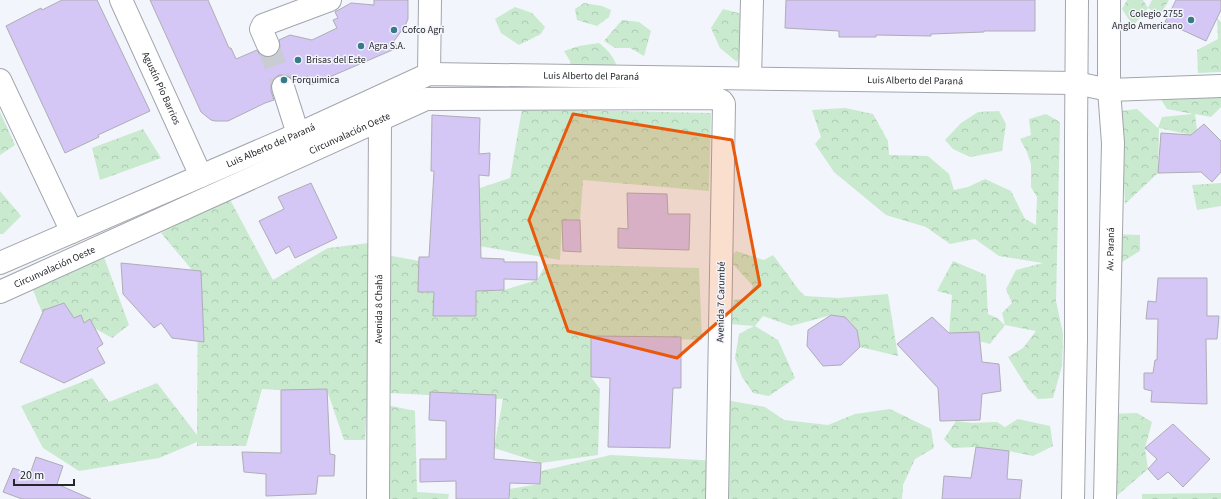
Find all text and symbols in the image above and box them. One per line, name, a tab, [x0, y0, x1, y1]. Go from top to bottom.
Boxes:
place label: Colegio 2755 Anglo Americano	[1112, 7, 1183, 33]
marker: Colegio 2755 Anglo Americano	[1186, 15, 1196, 25]
place label: Cofco Agri	[402, 23, 444, 37]
marker: Cofco Agri	[389, 25, 399, 35]
place label: Agra S.A.	[369, 39, 406, 53]
marker: Agra S.A.	[356, 41, 366, 51]
street label: Agustín Pío Barrios	[138, 50, 184, 127]
place label: Brisas del Este	[306, 53, 366, 67]
marker: Brisas del Este	[293, 55, 303, 65]
street label: Luis Alberto del Paraná	[543, 69, 639, 84]
place label: Forquimica	[292, 73, 339, 87]
street label: Luis Alberto del Paraná	[867, 73, 963, 88]
marker: Forquimica	[279, 75, 289, 85]
street label: Circunvalación Oeste	[307, 109, 393, 158]
street label: Luis Alberto del Paraná	[224, 120, 317, 171]
street label: Av. Paraná	[1103, 227, 1118, 271]
street label: Circunvalación Oeste	[12, 243, 98, 292]
street label: Avenida 7 Carumbé	[713, 261, 729, 343]
street label: Avenida 8 Chahá	[372, 274, 386, 344]
scale bar	[14, 461, 74, 487]
text: 20 m	[20, 467, 44, 484]

